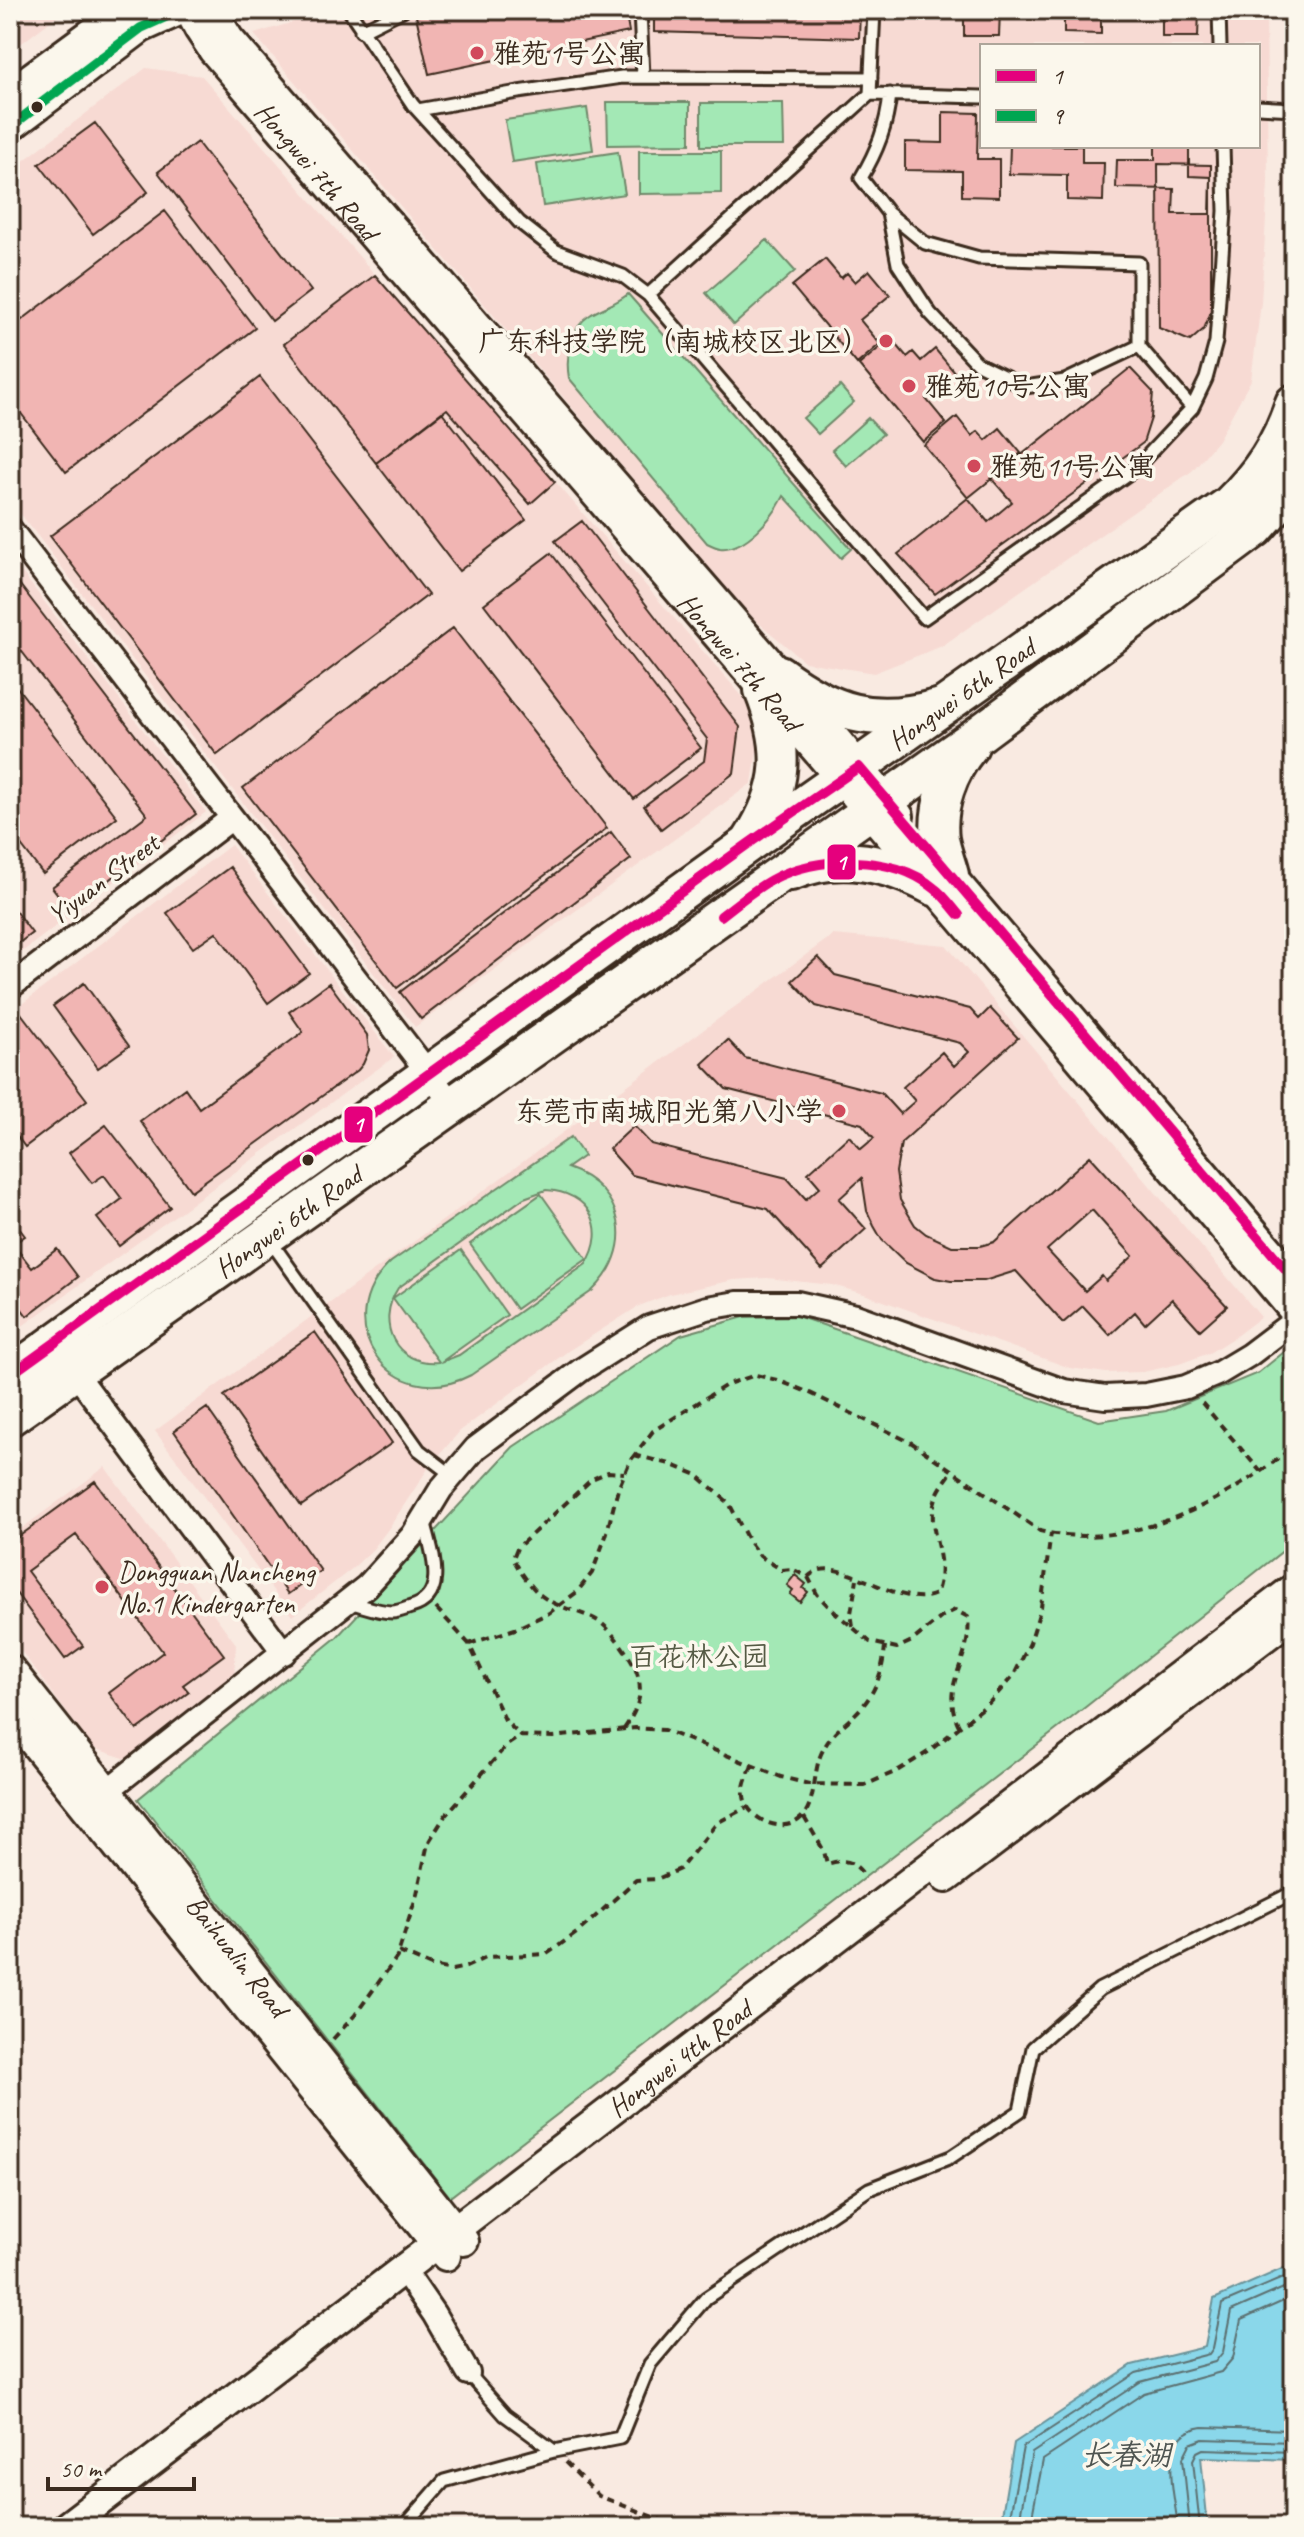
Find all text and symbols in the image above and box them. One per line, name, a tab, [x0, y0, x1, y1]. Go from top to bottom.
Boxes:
place label: 雅苑1号公寓	[493, 36, 646, 71]
marker: 雅苑1号公寓	[468, 44, 486, 62]
legend	[980, 44, 1260, 148]
text: 1	[1052, 61, 1064, 91]
street label: Hongwei 7th Road	[248, 94, 389, 250]
unlabelled marker	[29, 99, 45, 115]
text: 9	[1052, 101, 1065, 131]
place label: 广东科技学院（南城校区北区）	[478, 324, 870, 359]
marker: 广东科技学院（南城校区北区）	[877, 332, 895, 350]
place label: 雅苑10号公寓	[925, 369, 1090, 404]
marker: 雅苑10号公寓	[900, 377, 918, 395]
place label: 雅苑11号公寓	[990, 449, 1155, 484]
marker: 雅苑11号公寓	[965, 457, 983, 475]
street label: Hongwei 7th Road	[670, 585, 812, 741]
street label: Hongwei 6th Road	[881, 628, 1045, 758]
street label: Yiyuan Street	[40, 824, 168, 932]
line badge: 1	[826, 843, 857, 881]
text: 1	[836, 849, 848, 877]
place label: 东莞市南城阳光第八小学	[515, 1094, 823, 1129]
marker: 东莞市南城阳光第八小学	[830, 1102, 848, 1120]
line badge: 1	[343, 1105, 374, 1144]
text: 1	[353, 1111, 365, 1139]
unlabelled marker	[300, 1152, 316, 1168]
street label: Hongwei 6th Road	[207, 1155, 372, 1285]
place label: Dongguan Nancheng No.1 Kindergarten	[118, 1554, 317, 1621]
marker: Dongguan Nancheng No.1 Kindergarten	[93, 1578, 111, 1596]
park label: 百花林公园	[629, 1639, 769, 1674]
street label: Baihualin Road	[179, 1888, 299, 2026]
street label: Hongwei 4th Road	[600, 1989, 761, 2124]
water label: 长春湖	[1081, 2436, 1174, 2474]
scale bar	[48, 2441, 194, 2491]
text: 50 m	[60, 2454, 103, 2484]

